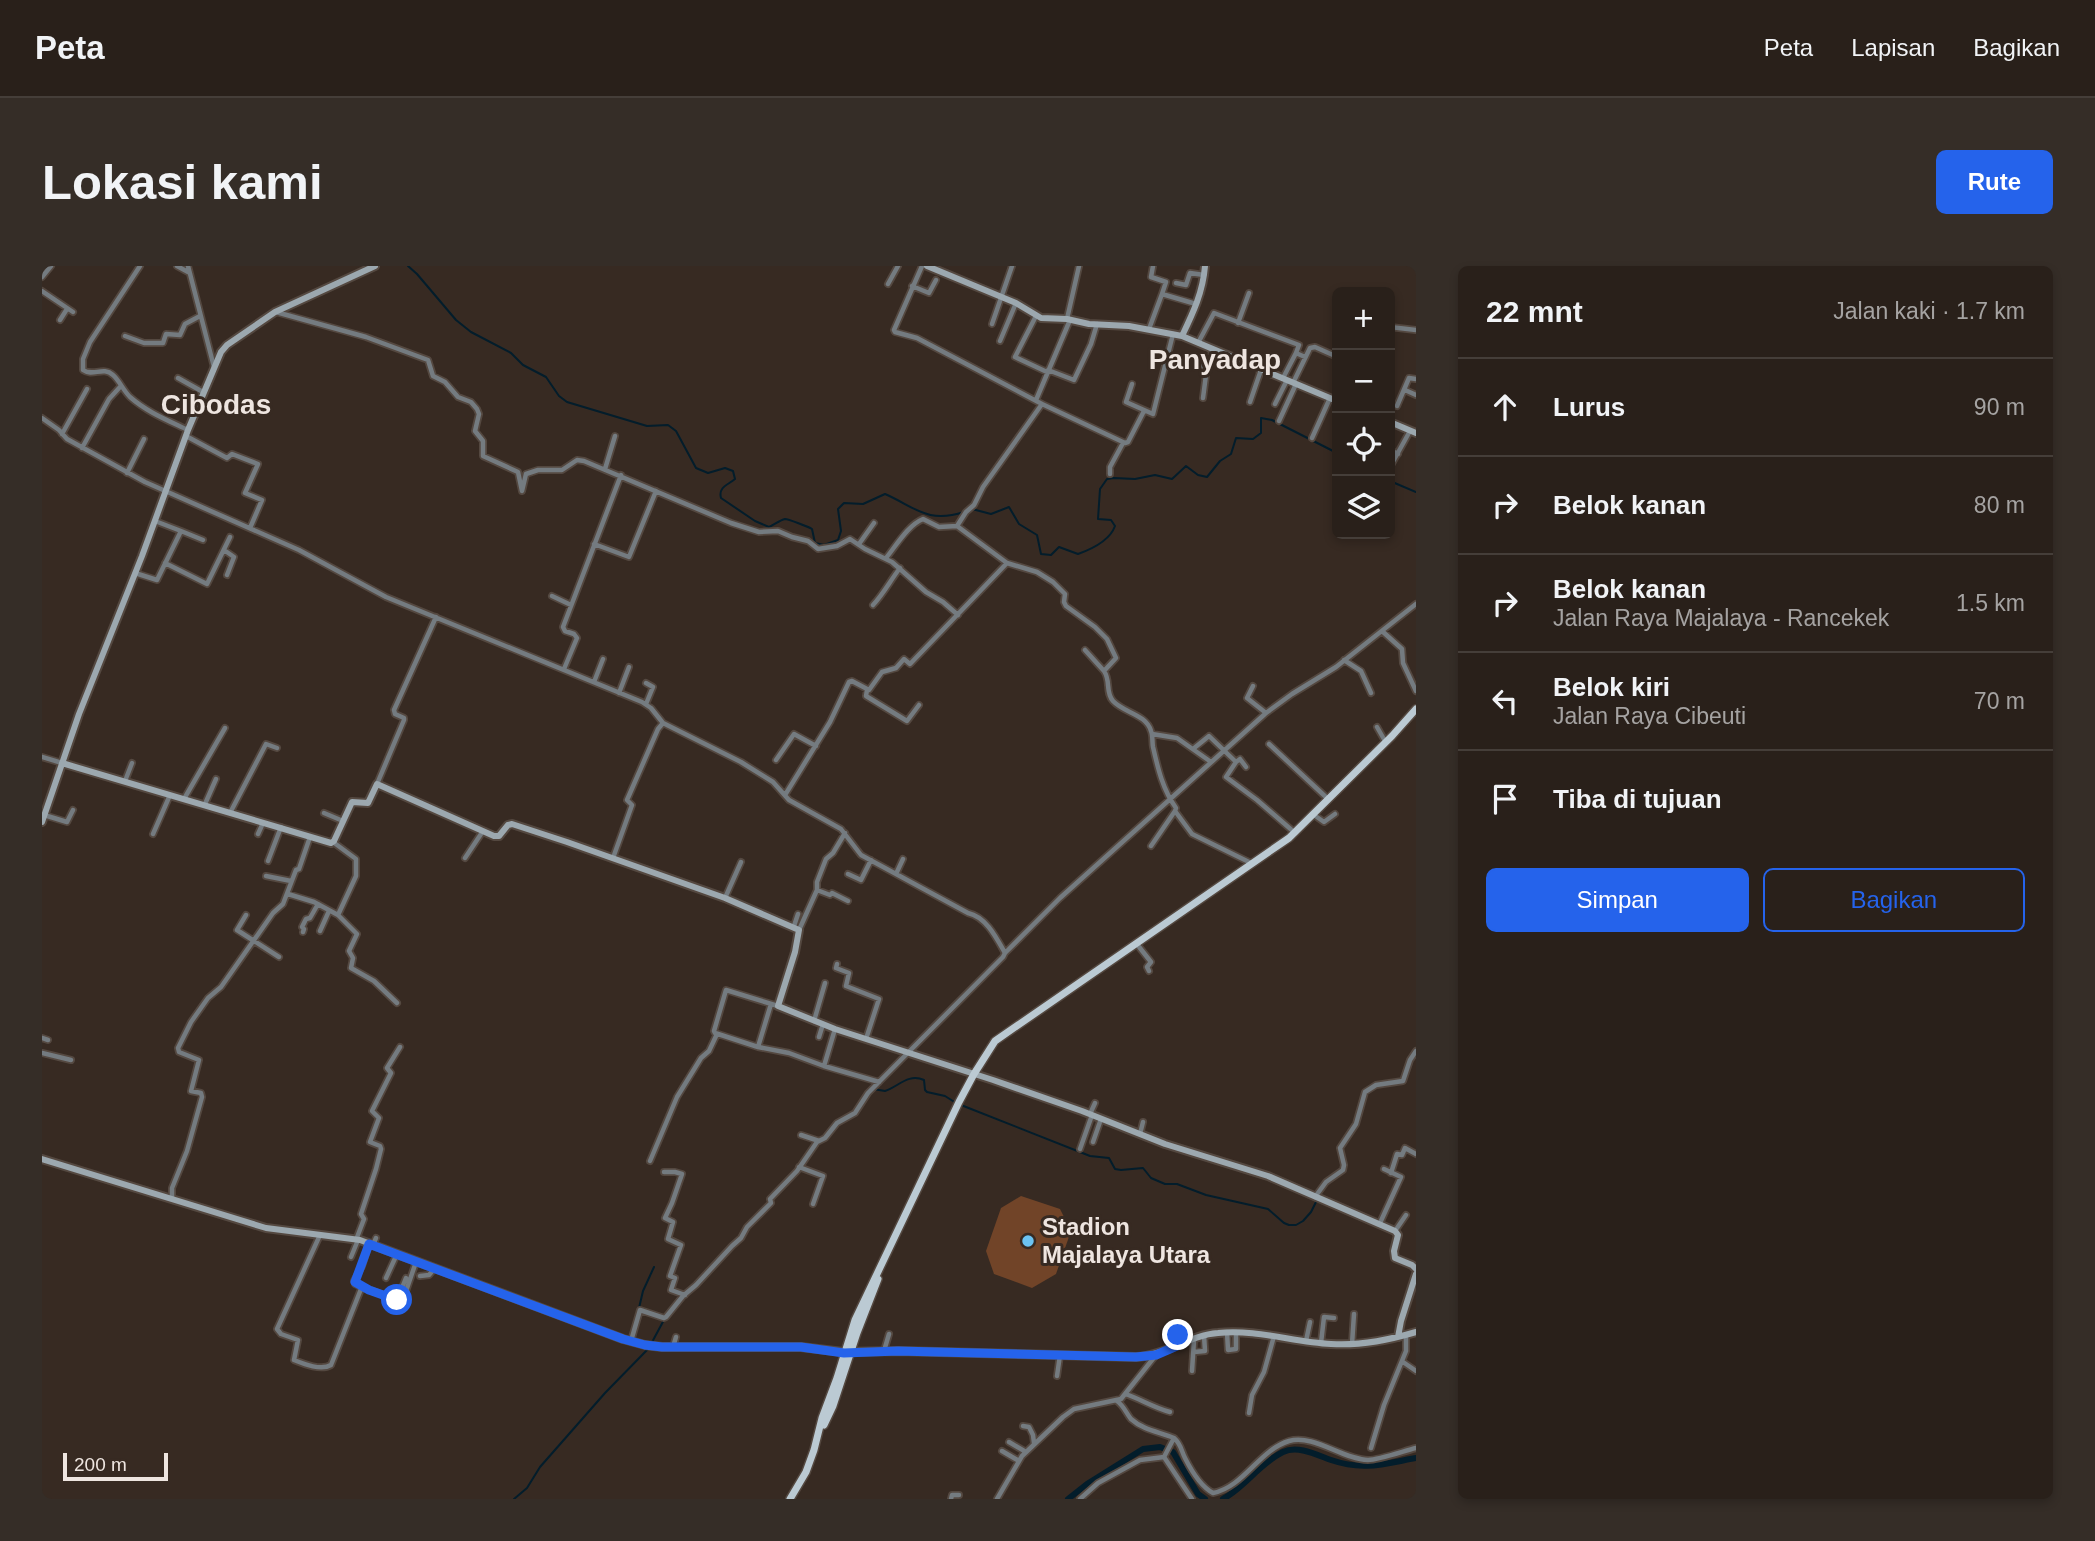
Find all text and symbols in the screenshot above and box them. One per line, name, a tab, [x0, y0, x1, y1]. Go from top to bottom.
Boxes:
text: Peta	[35, 29, 105, 66]
text: Peta	[1764, 34, 1813, 61]
text: Lapisan	[1851, 34, 1935, 61]
text: Bagikan	[1973, 34, 2060, 61]
button: Rute	[1936, 150, 2053, 214]
text: Lokasi kami	[42, 155, 323, 209]
map controls	[1332, 287, 1395, 539]
button: +	[1332, 287, 1395, 350]
text: 22 mnt	[1486, 295, 1583, 328]
text: Jalan kaki · 1.7 km	[1833, 298, 2025, 324]
district label: Panyadap	[1149, 344, 1281, 375]
button: −	[1332, 350, 1395, 413]
icon: ahead	[1486, 388, 1524, 426]
district label: Cibodas	[161, 389, 271, 420]
text: Lurus	[1553, 392, 1625, 422]
text: 90 m	[1974, 394, 2025, 420]
button: locate	[1332, 413, 1395, 476]
button: layers	[1332, 476, 1395, 539]
icon: right	[1486, 486, 1524, 524]
text: Belok kanan	[1553, 490, 1706, 520]
text: 80 m	[1974, 492, 2025, 518]
text: Belok kanan	[1553, 574, 1706, 604]
icon: right	[1486, 584, 1524, 622]
text: 1.5 km	[1956, 590, 2025, 616]
text: Jalan Raya Majalaya - Rancekek	[1553, 605, 1889, 631]
text: Belok kiri	[1553, 672, 1670, 702]
icon: left	[1486, 682, 1524, 720]
text: 70 m	[1974, 688, 2025, 714]
text: Jalan Raya Cibeuti	[1553, 703, 1746, 729]
icon: arrive	[1486, 780, 1524, 818]
text: Tiba di tujuan	[1553, 784, 1722, 814]
button: Simpan	[1486, 868, 1749, 932]
button: Bagikan	[1763, 868, 2025, 932]
place label: Stadion Majalaya Utara	[1042, 1213, 1211, 1268]
marker: Stadion Majalaya Utara	[1020, 1233, 1036, 1249]
route start	[381, 1284, 412, 1315]
route end	[1162, 1319, 1193, 1350]
scale bar	[63, 1450, 168, 1482]
text: 200 m	[74, 1454, 127, 1475]

